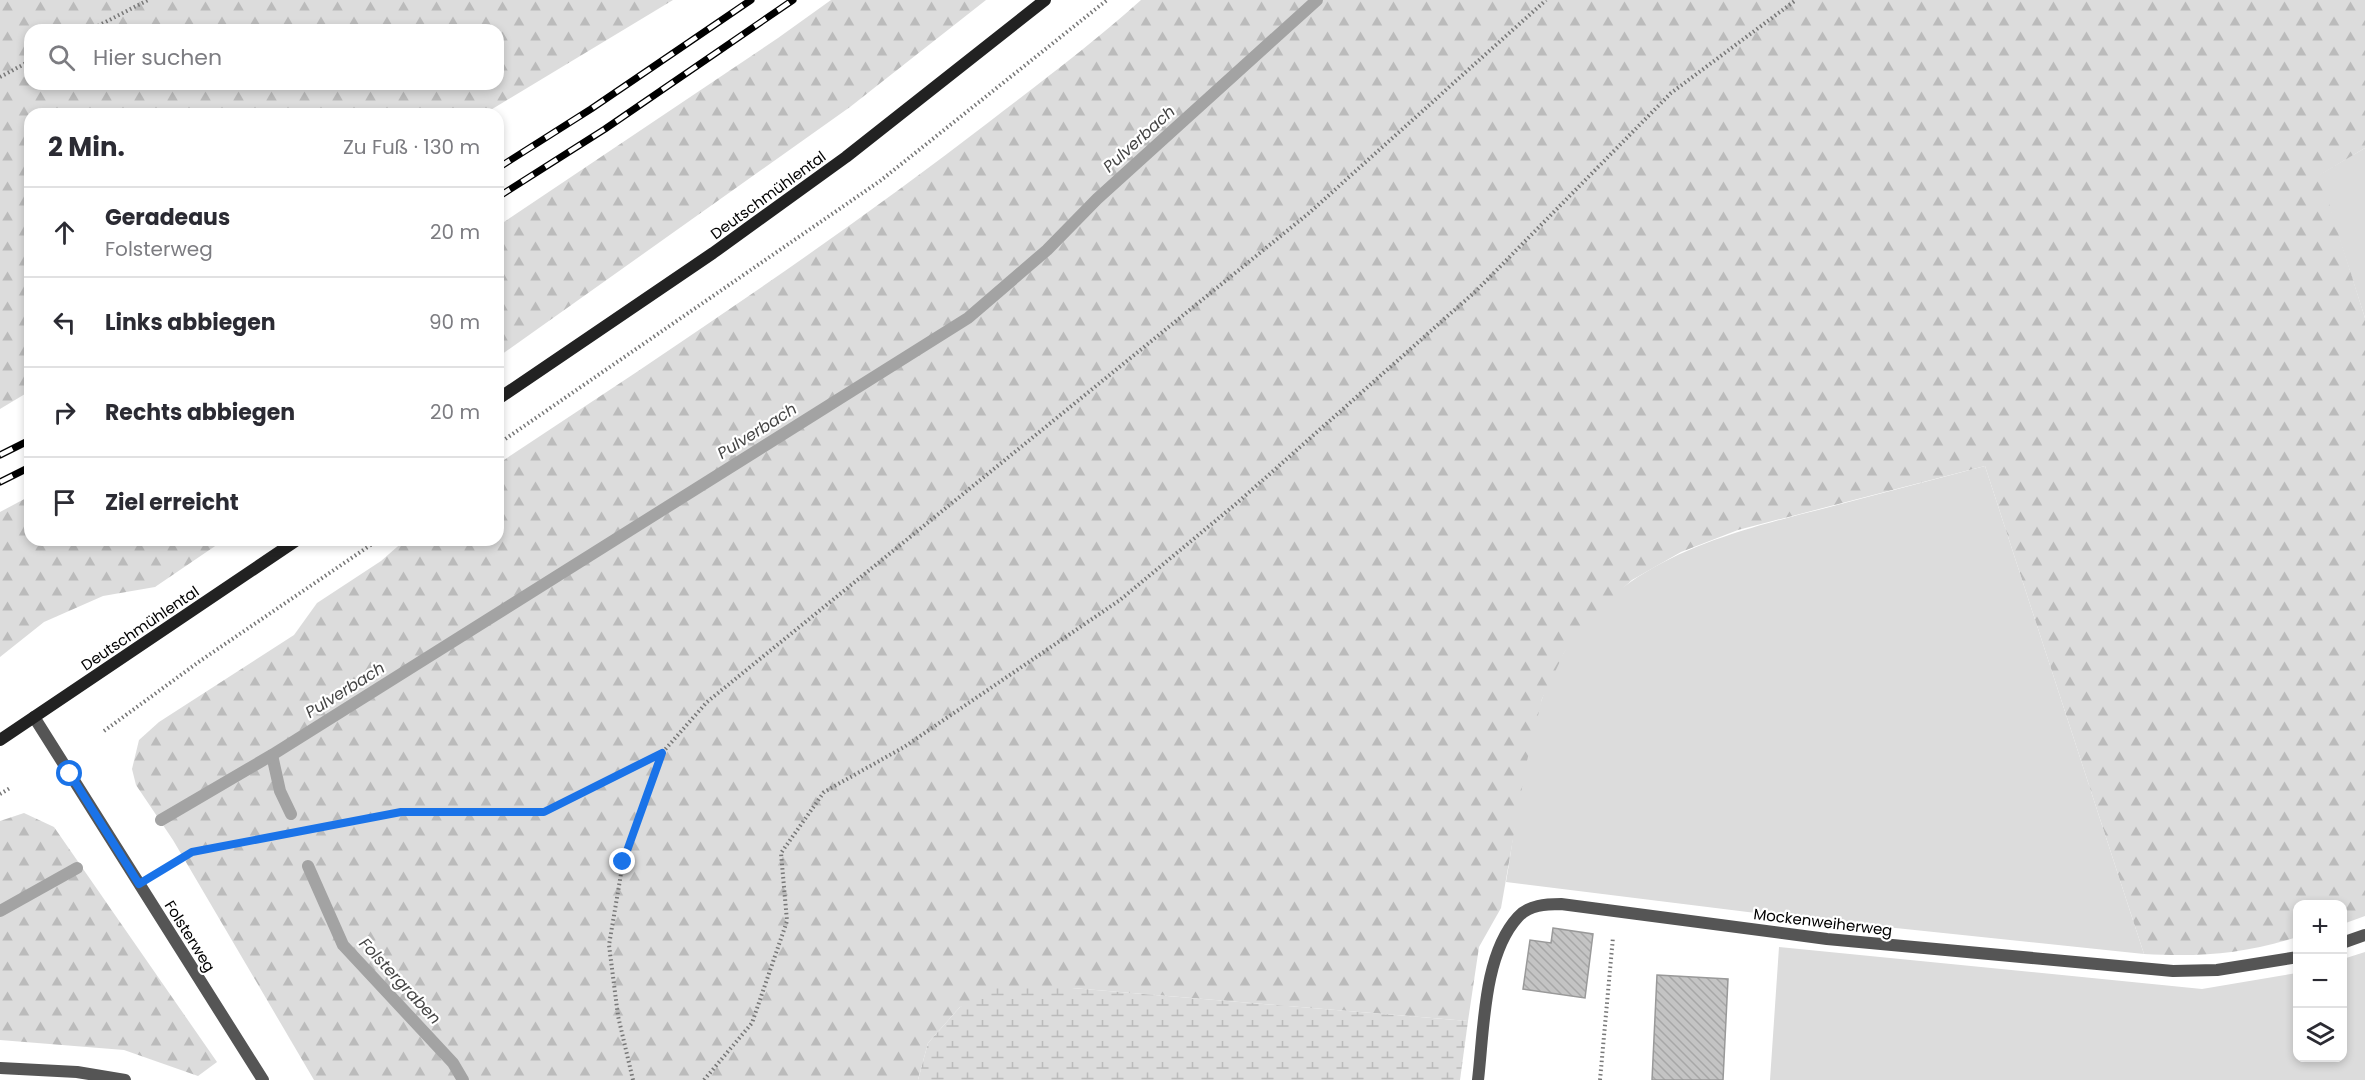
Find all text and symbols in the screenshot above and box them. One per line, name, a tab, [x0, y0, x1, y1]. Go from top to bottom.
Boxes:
search box	[24, 24, 504, 90]
icon: search	[45, 41, 78, 74]
text: Hier suchen	[93, 42, 222, 73]
water label: Pulverbach	[1098, 100, 1180, 178]
text: 2 Min.	[48, 129, 125, 165]
text: Zu Fuß · 130 m	[343, 133, 480, 161]
street label: Deutschmühlental	[706, 146, 830, 244]
text: Geradeaus	[105, 202, 230, 233]
icon: ahead	[48, 216, 81, 249]
text: 20 m	[430, 218, 480, 246]
text: Folsterweg	[105, 235, 213, 263]
icon: left	[48, 306, 81, 339]
text: Links abbiegen	[105, 307, 276, 338]
text: 90 m	[429, 308, 480, 336]
icon: right	[48, 396, 81, 429]
text: Rechts abbiegen	[105, 397, 295, 428]
water label: Pulverbach	[713, 397, 801, 465]
text: 20 m	[430, 398, 480, 426]
icon: arrive	[48, 486, 81, 519]
text: Ziel erreicht	[105, 487, 239, 518]
street label: Deutschmühlental	[77, 581, 203, 675]
water label: Pulverbach	[301, 656, 389, 724]
route start	[56, 760, 82, 786]
route end	[609, 848, 635, 874]
street label: Folsterweg	[160, 896, 220, 976]
map controls	[2293, 900, 2347, 1062]
button: +	[2293, 900, 2347, 954]
street label: Mockenweiherweg	[1752, 903, 1894, 941]
water label: Folstergraben	[354, 933, 446, 1029]
button: −	[2293, 954, 2347, 1008]
button: layers	[2293, 1008, 2347, 1062]

